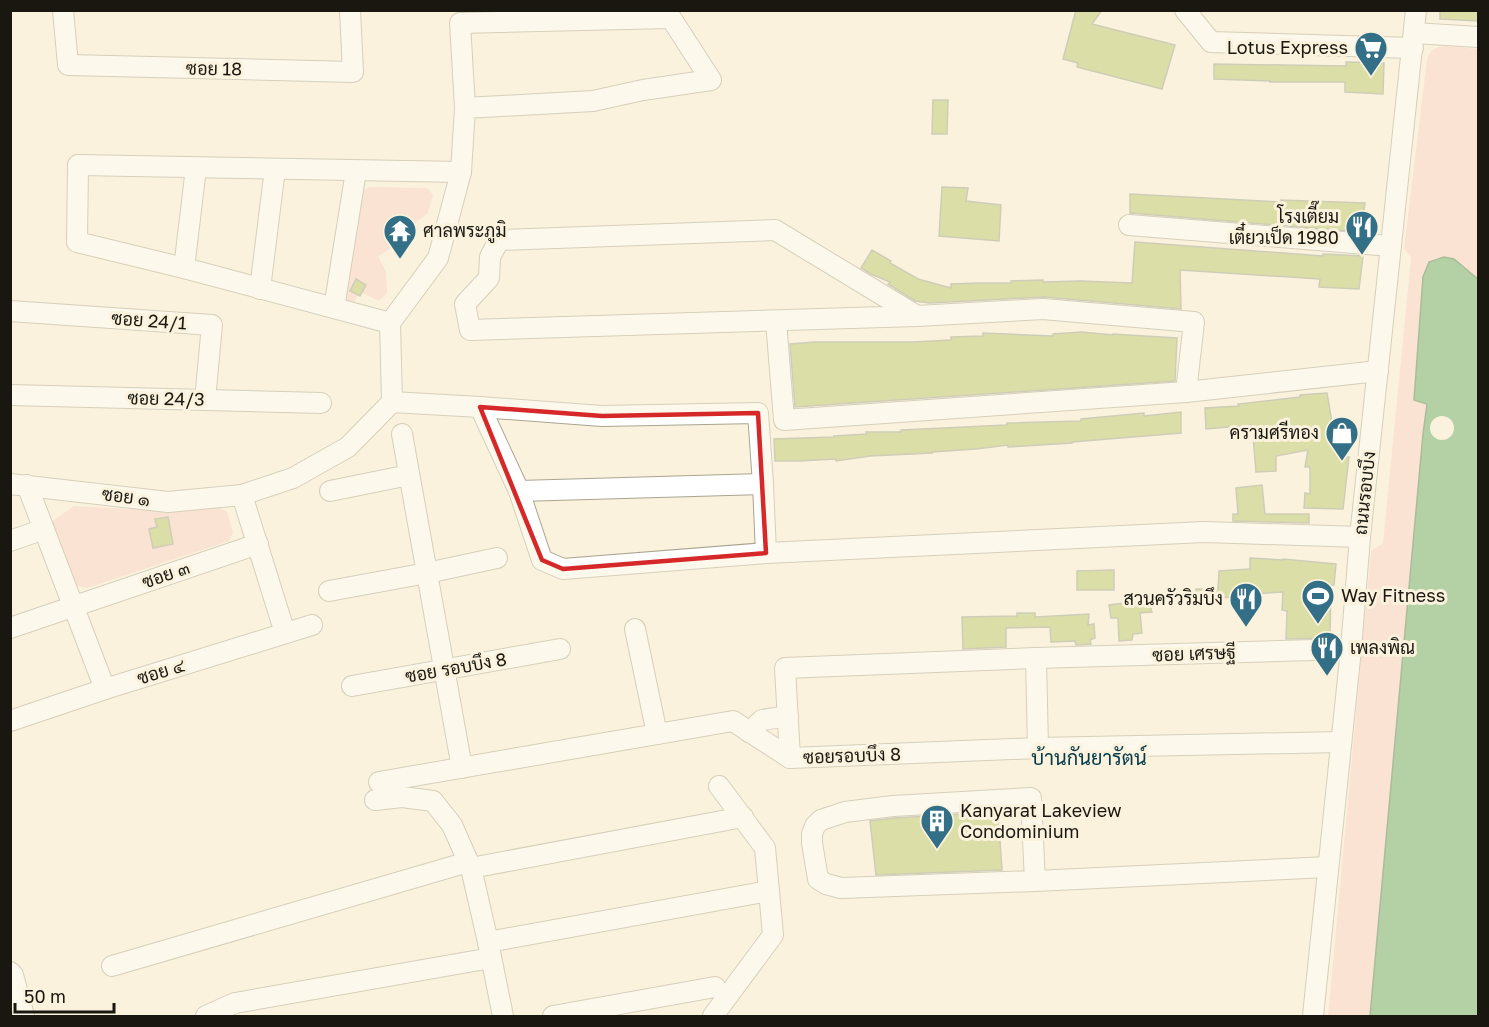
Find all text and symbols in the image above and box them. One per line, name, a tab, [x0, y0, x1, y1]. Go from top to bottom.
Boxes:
supermarket icon: Lotus Express	[1353, 30, 1389, 77]
place label: Lotus Express	[1227, 36, 1348, 58]
street label: ซอย 18	[186, 57, 242, 79]
place label: โรงเตี๊ยม เตี๋ยวเป็ด 1980	[1229, 200, 1339, 248]
restaurant icon: โรงเตี๊ยม เตี๋ยวเป็ด 1980	[1344, 209, 1380, 256]
temple icon: ศาลพระภูมิ	[382, 213, 418, 260]
place label: ศาลพระภูมิ	[423, 219, 506, 244]
street label: ซอย 24/1	[111, 306, 188, 334]
street label: ซอย 24/3	[127, 386, 205, 410]
shop icon: ครามศรีทอง	[1324, 415, 1360, 462]
place label: ครามศรีทอง	[1230, 420, 1319, 443]
street label: ถนนรอบบึง	[1349, 450, 1379, 536]
street label: ซอย ๑	[101, 482, 152, 510]
street label: ซอย ๓	[139, 556, 192, 592]
sports icon: Way Fitness	[1300, 578, 1336, 625]
restaurant icon: สวนครัวริมบึง	[1228, 581, 1264, 628]
place label: Way Fitness	[1341, 584, 1445, 606]
place label: สวนครัวริมบึง	[1124, 587, 1223, 609]
restaurant icon: เพลงพิณ	[1309, 630, 1345, 677]
place label: เพลงพิณ	[1350, 636, 1415, 658]
street label: ซอย เศรษฐี	[1152, 640, 1236, 667]
street label: ซอย รอบบึง 8	[403, 647, 508, 687]
street label: ซอย ๔	[134, 653, 188, 689]
street label: ซอยรอบบึง 8	[803, 742, 901, 768]
district label: บ้านกันยารัตน์	[1031, 744, 1147, 769]
place label: Kanyarat Lakeview Condominium	[960, 799, 1122, 842]
building icon: Kanyarat Lakeview Condominium	[919, 803, 955, 850]
scale bar	[15, 976, 114, 1014]
text: 50 m	[24, 985, 66, 1007]

